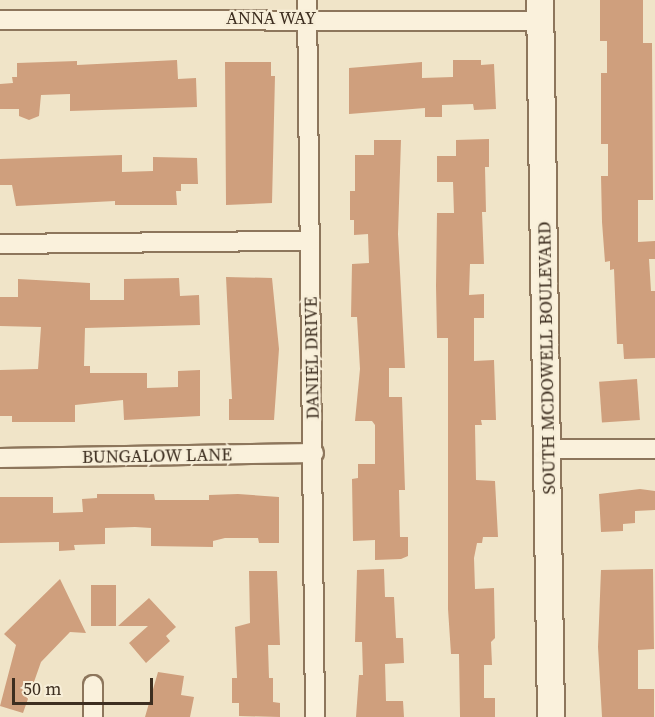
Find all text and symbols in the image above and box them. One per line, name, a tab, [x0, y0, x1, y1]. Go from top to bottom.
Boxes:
street label: ANNA WAY	[226, 7, 316, 29]
street label: SOUTH MCDOWELL BOULEVARD	[534, 221, 560, 495]
street label: DANIEL DRIVE	[300, 297, 324, 419]
street label: BUNGALOW LANE	[81, 444, 233, 468]
scale bar	[15, 666, 156, 704]
text: 50 m	[23, 676, 61, 701]

